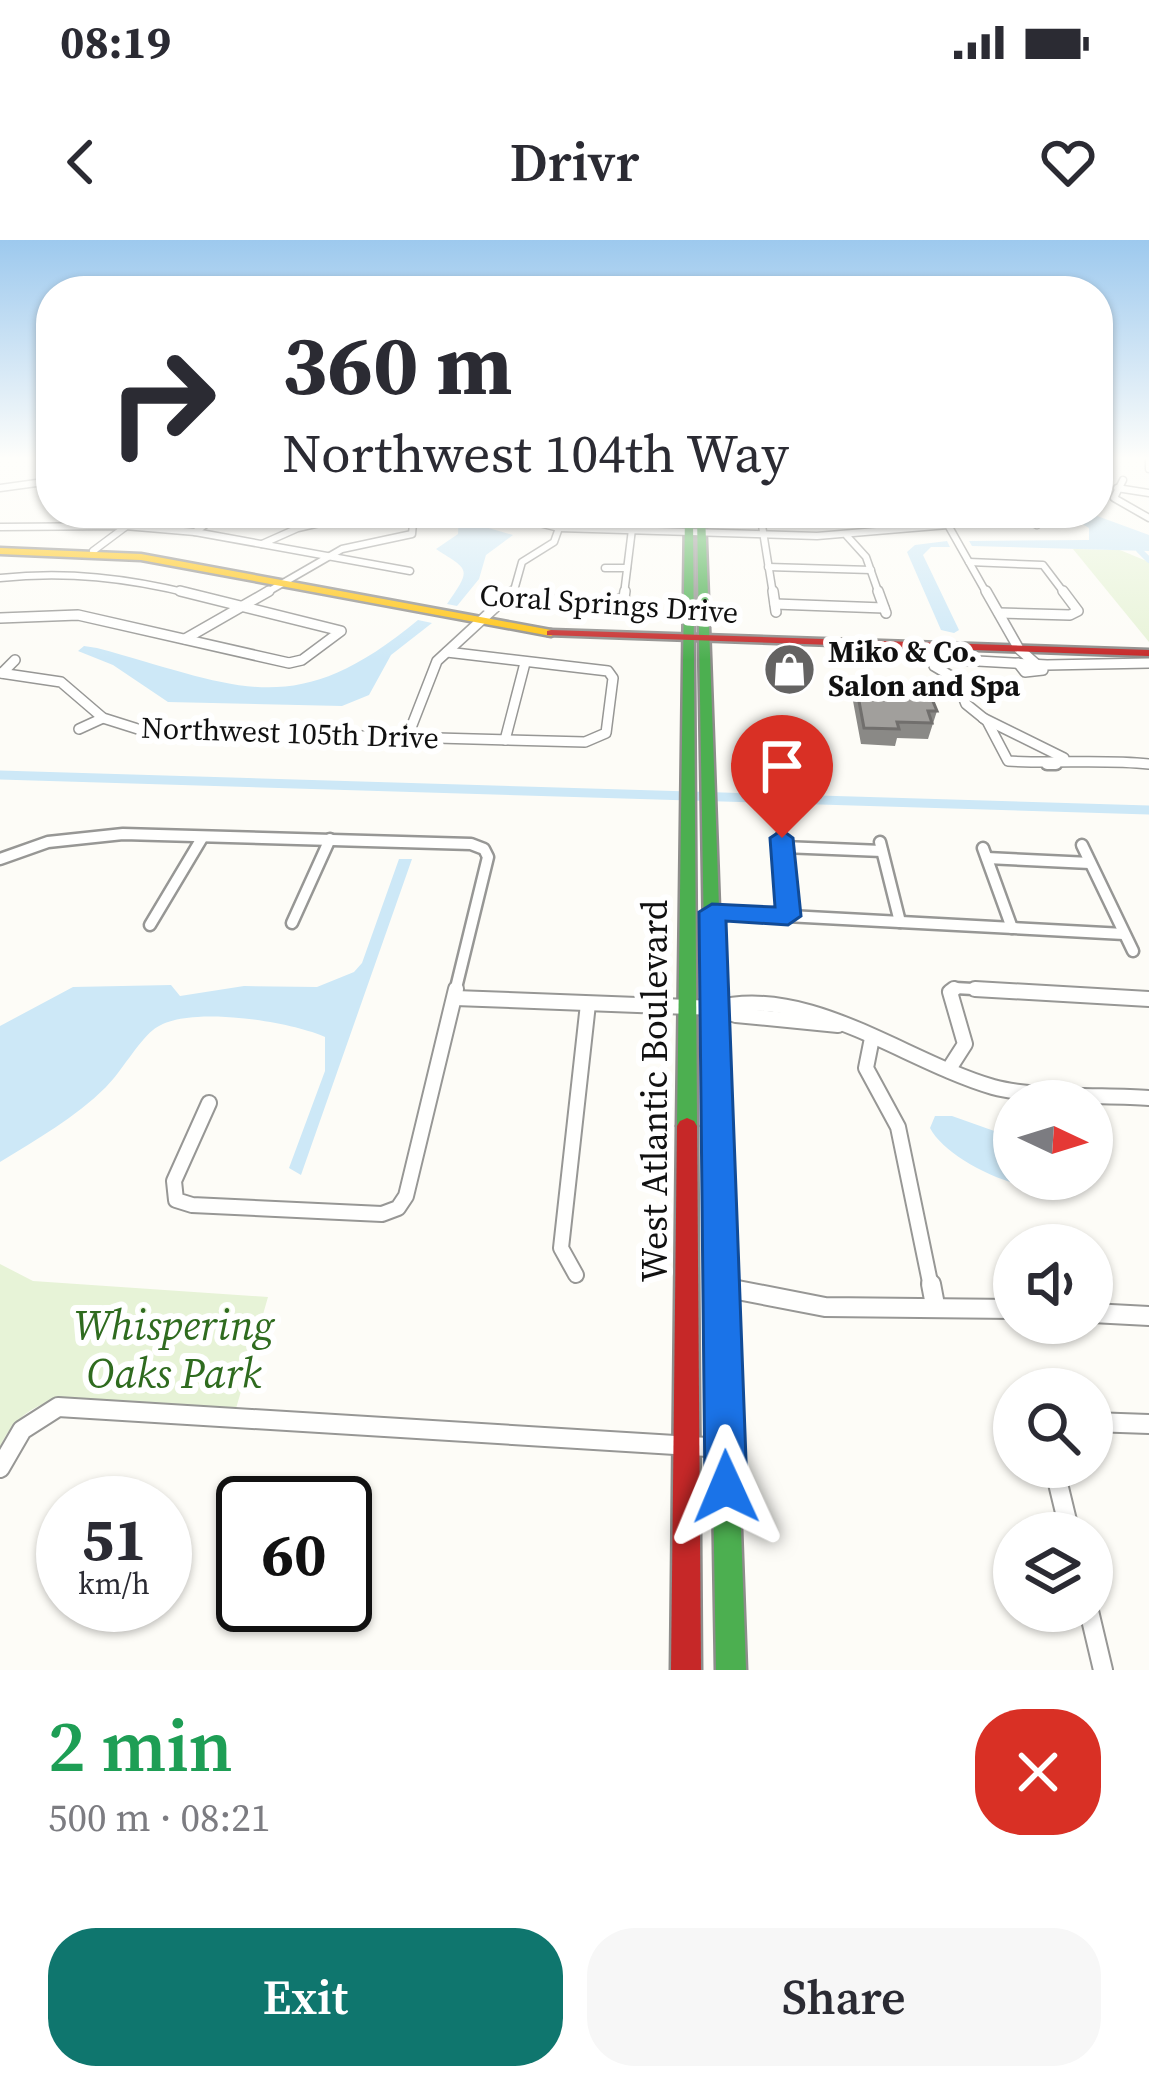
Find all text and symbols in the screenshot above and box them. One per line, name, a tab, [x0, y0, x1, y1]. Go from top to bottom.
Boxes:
text: 08:19	[60, 11, 171, 73]
text: Drivr	[510, 125, 639, 199]
icon: back	[48, 129, 114, 195]
icon: heart	[1035, 129, 1101, 195]
text: 360 m	[282, 307, 513, 422]
icon: right	[84, 324, 240, 480]
text: Northwest 104th Way	[282, 416, 789, 490]
street label: Coral Springs Drive	[478, 574, 740, 633]
place label: Miko & Co. Salon and Spa	[828, 631, 1021, 706]
shop icon: Miko & Co. Salon and Spa	[761, 641, 817, 697]
street label: Northwest 105th Drive	[141, 707, 440, 758]
pin	[731, 715, 833, 838]
icon: arrive	[749, 733, 815, 799]
street label: West Atlantic Boulevard	[630, 900, 679, 1282]
north arrow	[993, 1080, 1113, 1200]
map controls	[993, 1080, 1113, 1632]
button: sound	[993, 1224, 1113, 1344]
park label: Whispering Oaks Park	[74, 1296, 276, 1402]
button: search	[993, 1368, 1113, 1488]
position arrow	[663, 1424, 789, 1550]
speed limit sign: 60	[216, 1476, 372, 1632]
text: 51	[81, 1498, 147, 1580]
button: layers	[993, 1512, 1113, 1632]
text: km/h	[78, 1563, 150, 1604]
text: 2 min	[48, 1696, 233, 1795]
button: close	[975, 1709, 1101, 1835]
text: 500 m · 08:21	[48, 1791, 270, 1844]
button: Exit	[48, 1928, 563, 2066]
button: Share	[587, 1928, 1101, 2066]

